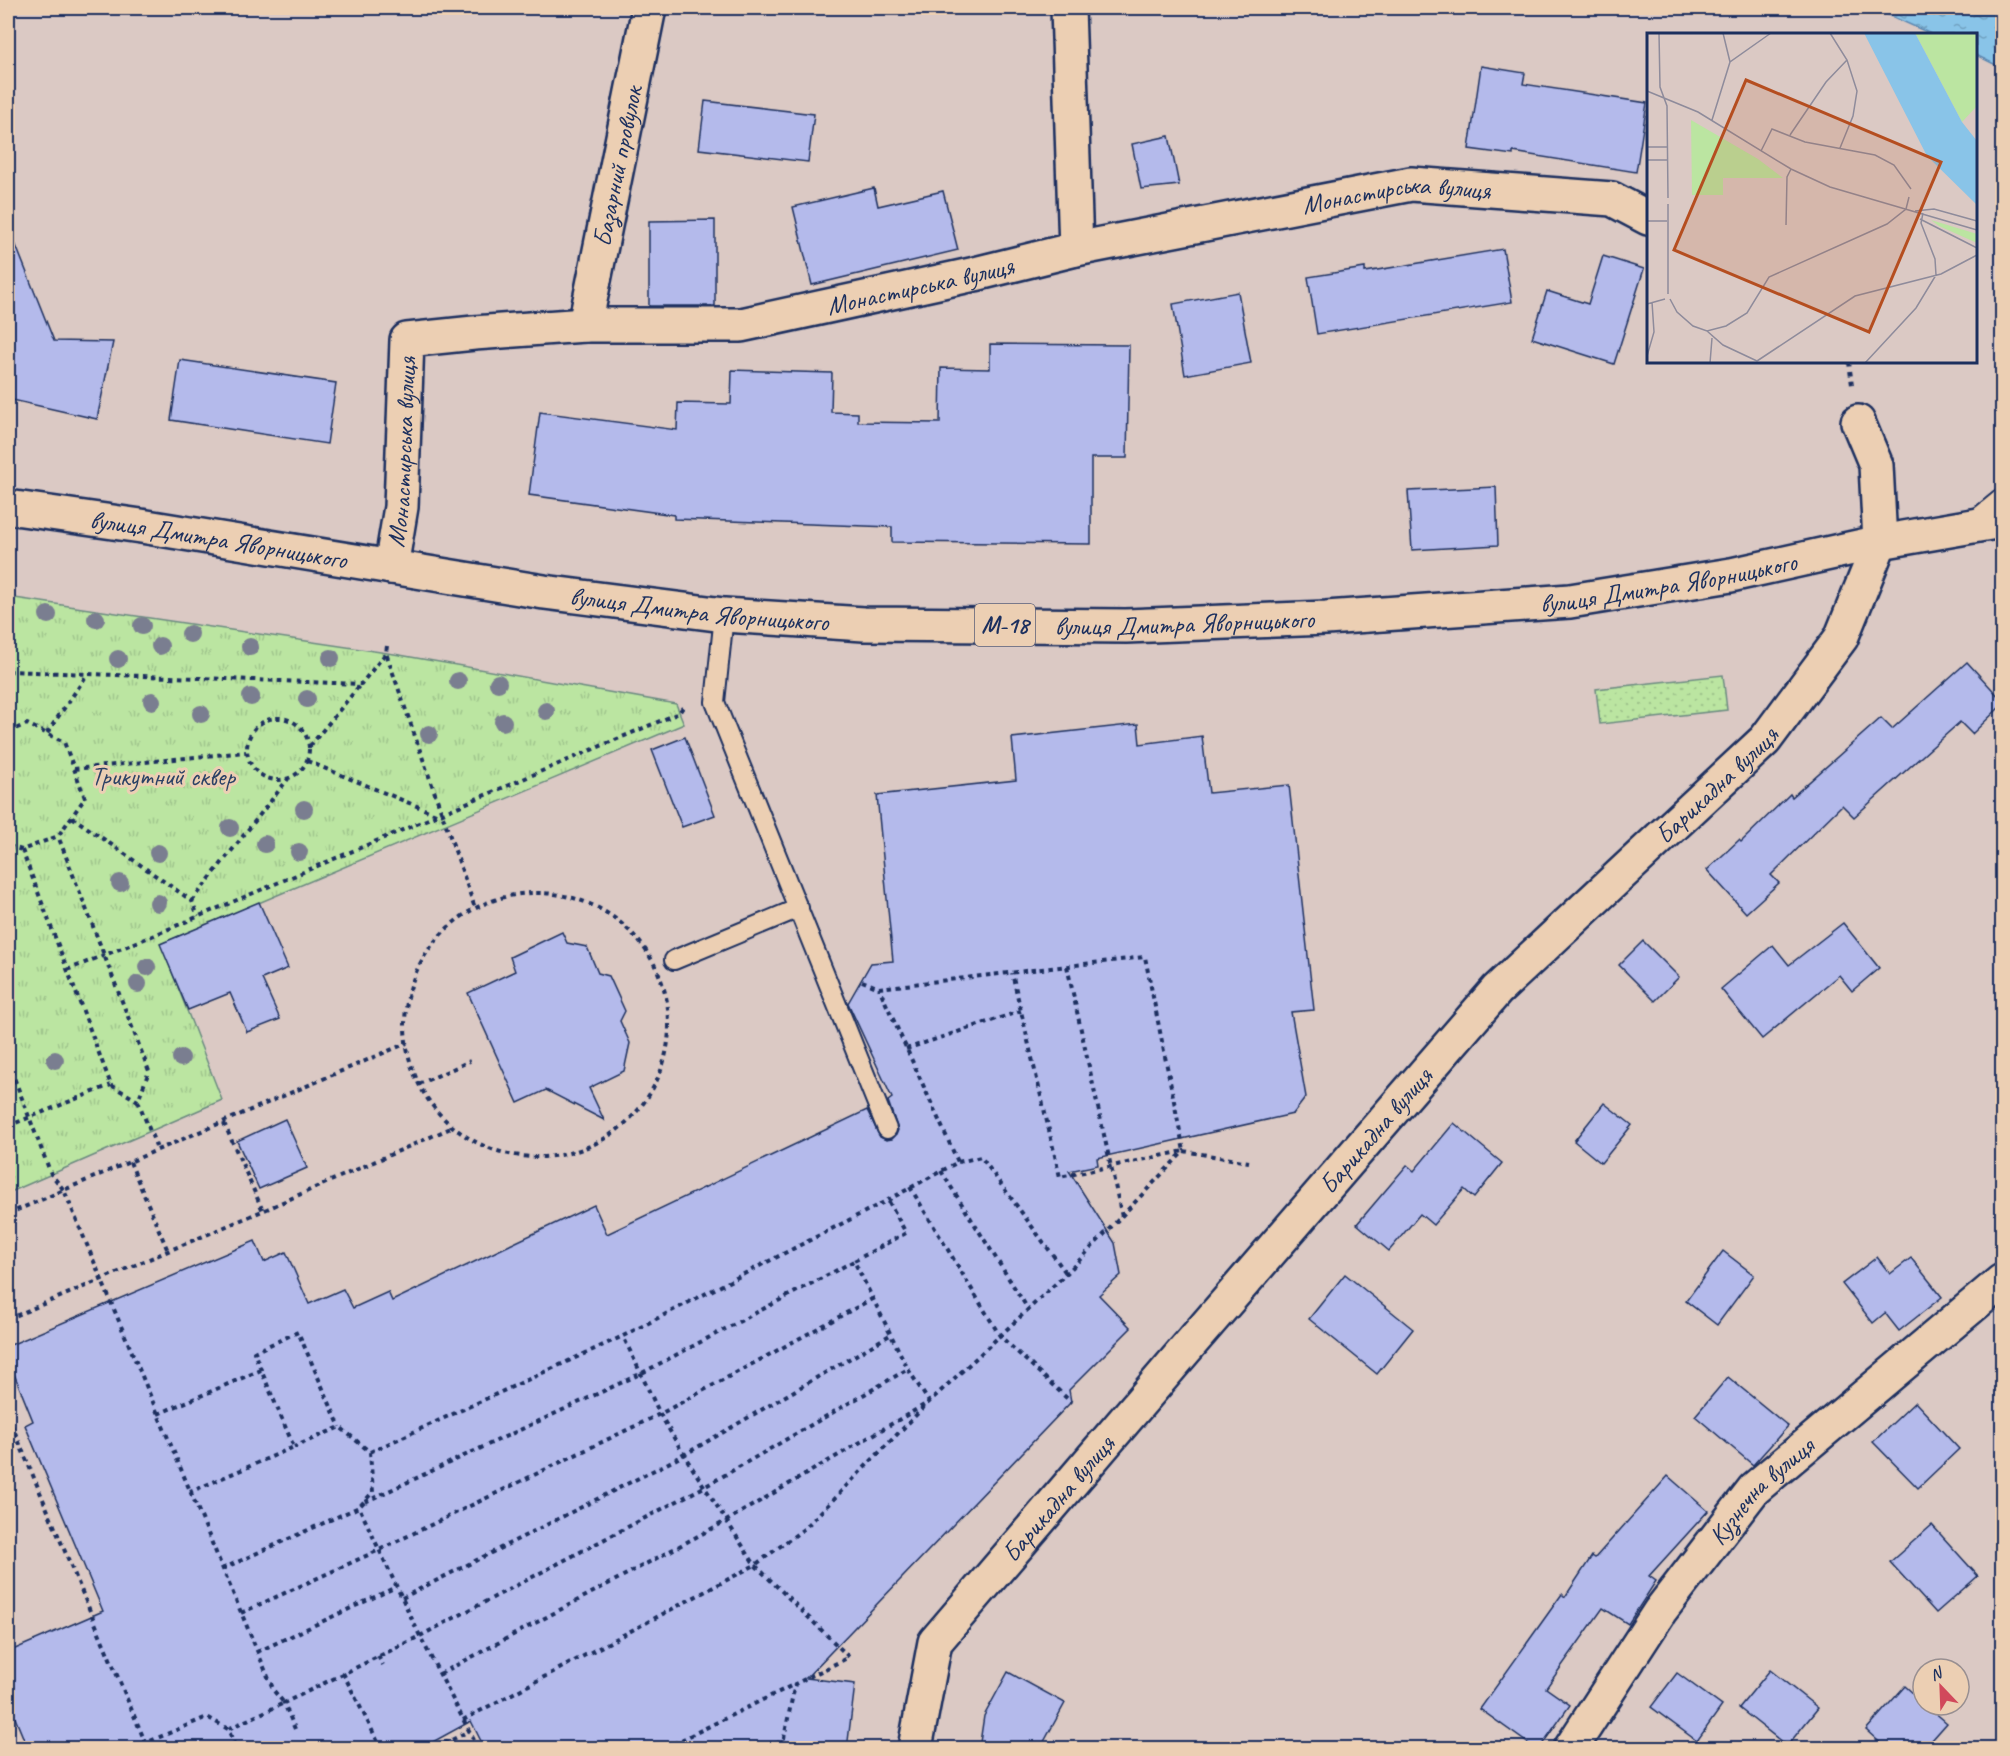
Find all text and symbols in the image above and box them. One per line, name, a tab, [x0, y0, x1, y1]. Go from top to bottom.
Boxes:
inset map	[1647, 33, 1977, 363]
street label: Базарний провулок	[585, 81, 650, 249]
street label: Монастирська вулиця	[1299, 168, 1493, 222]
street label: Монастирська вулиця	[824, 249, 1019, 323]
street label: Монастирська вулиця	[379, 355, 423, 549]
street label: вулиця Дмитра Яворницького	[88, 503, 351, 577]
street label: вулиця Дмитра Яворницького	[1539, 545, 1801, 620]
street label: вулиця Дмитра Яворницького	[568, 579, 831, 639]
street label: вулиця Дмитра Яворницького	[1055, 602, 1317, 643]
road number: М-18	[975, 604, 1035, 646]
street label: Барикадна вулиця	[1648, 719, 1787, 851]
park label: Трикутний сквер	[91, 760, 236, 793]
street label: Барикадна вулиця	[1312, 1059, 1441, 1201]
street label: Барикадна вулиця	[995, 1427, 1123, 1569]
street label: Кузнечна вулиця	[1701, 1428, 1822, 1552]
north arrow	[1911, 1657, 1971, 1717]
text: N	[1927, 1662, 1947, 1685]

